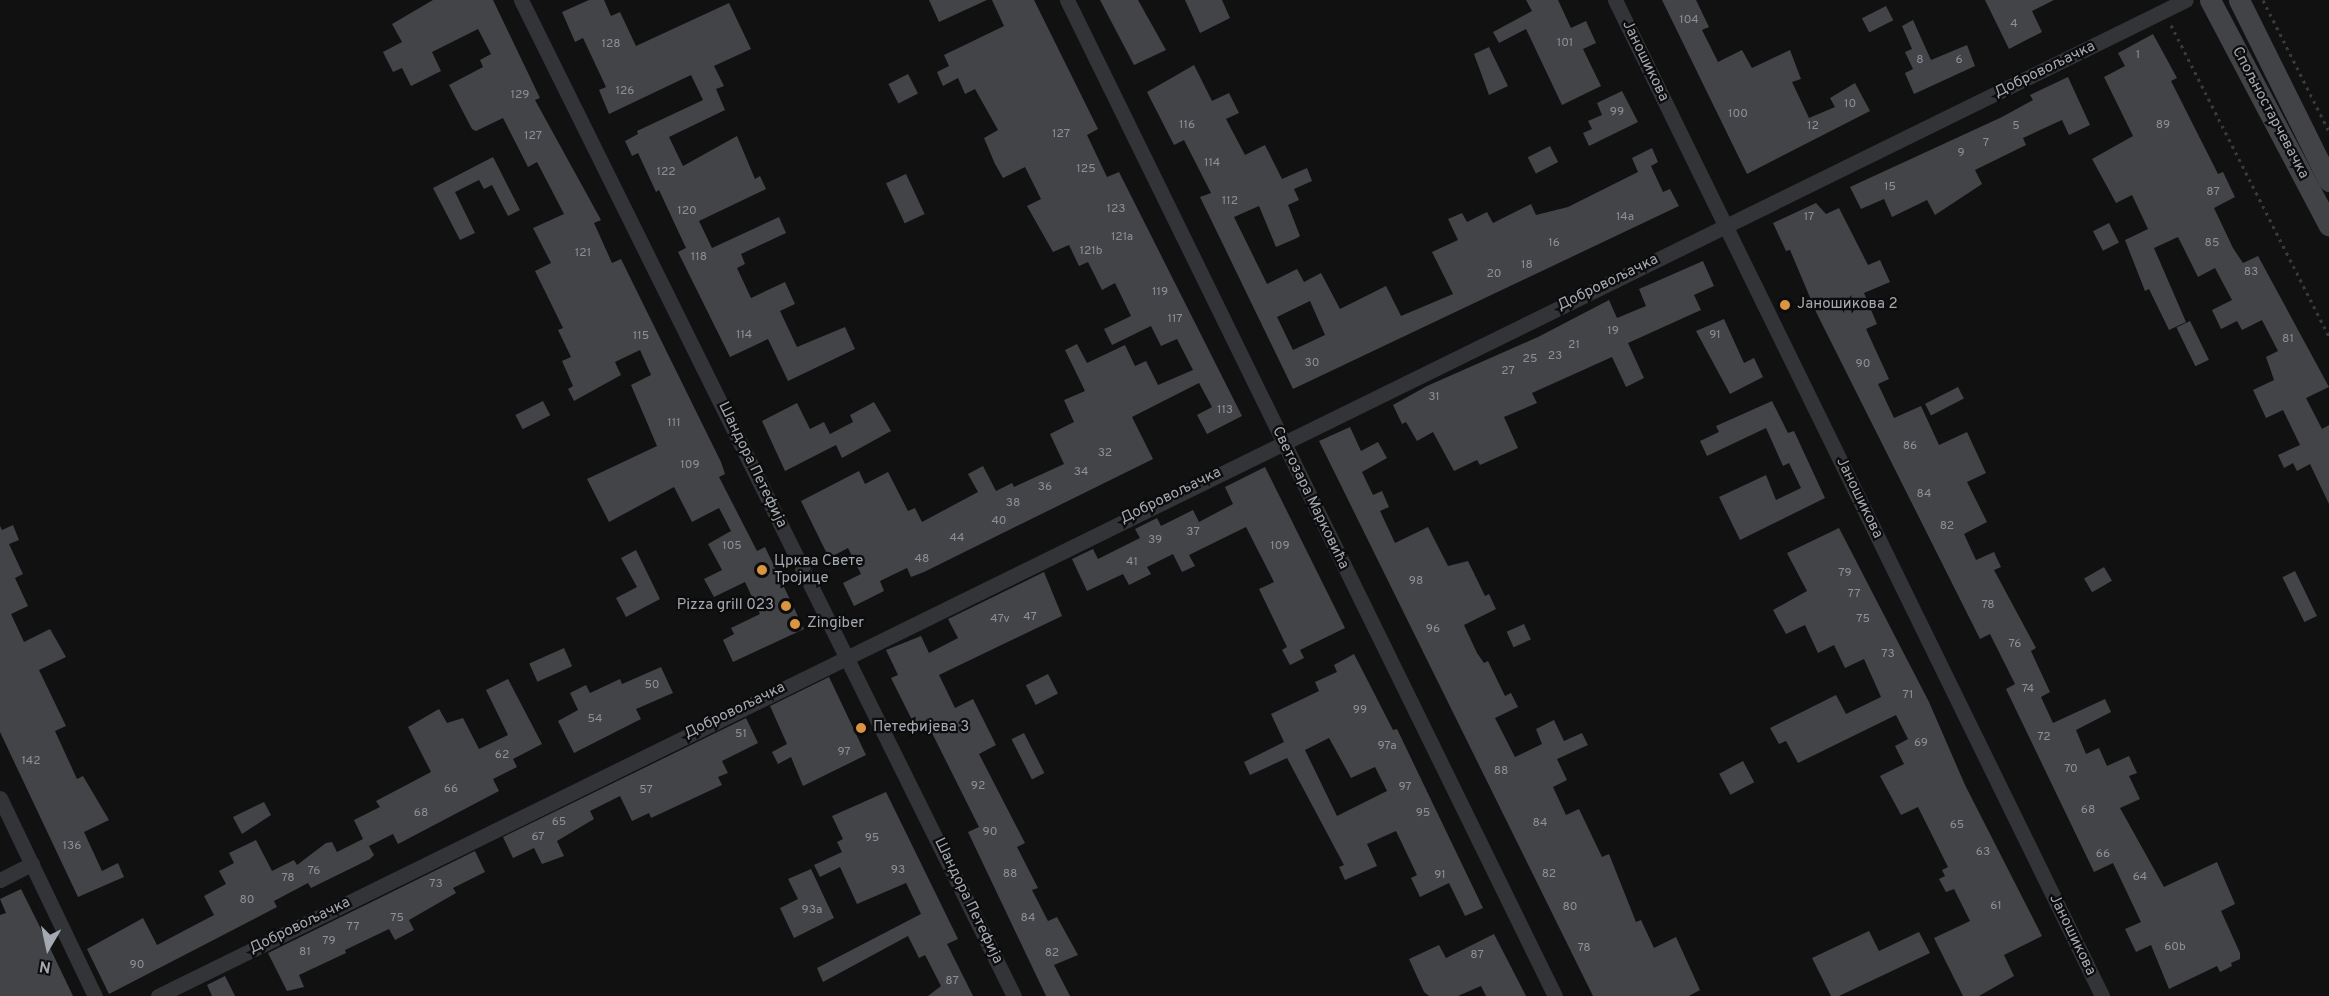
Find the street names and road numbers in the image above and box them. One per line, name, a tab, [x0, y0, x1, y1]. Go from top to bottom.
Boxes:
street label: Јаношикова	[1618, 18, 1672, 104]
street label: Добровољачка	[1992, 38, 2098, 102]
street label: Спољностарчевачка	[2228, 44, 2312, 182]
street label: Добровољачка	[1555, 251, 1661, 315]
street label: Шандора Петефија	[714, 399, 790, 531]
street label: Светозара Марковића	[1268, 424, 1352, 572]
street label: Јаношикова	[1832, 455, 1886, 541]
street label: Добровољачка	[1118, 464, 1224, 528]
street label: Добровољачка	[682, 679, 788, 743]
street label: Шандора Петефија	[930, 835, 1006, 967]
street label: Јаношикова	[2045, 892, 2099, 978]
street label: Добровољачка	[247, 894, 353, 958]

